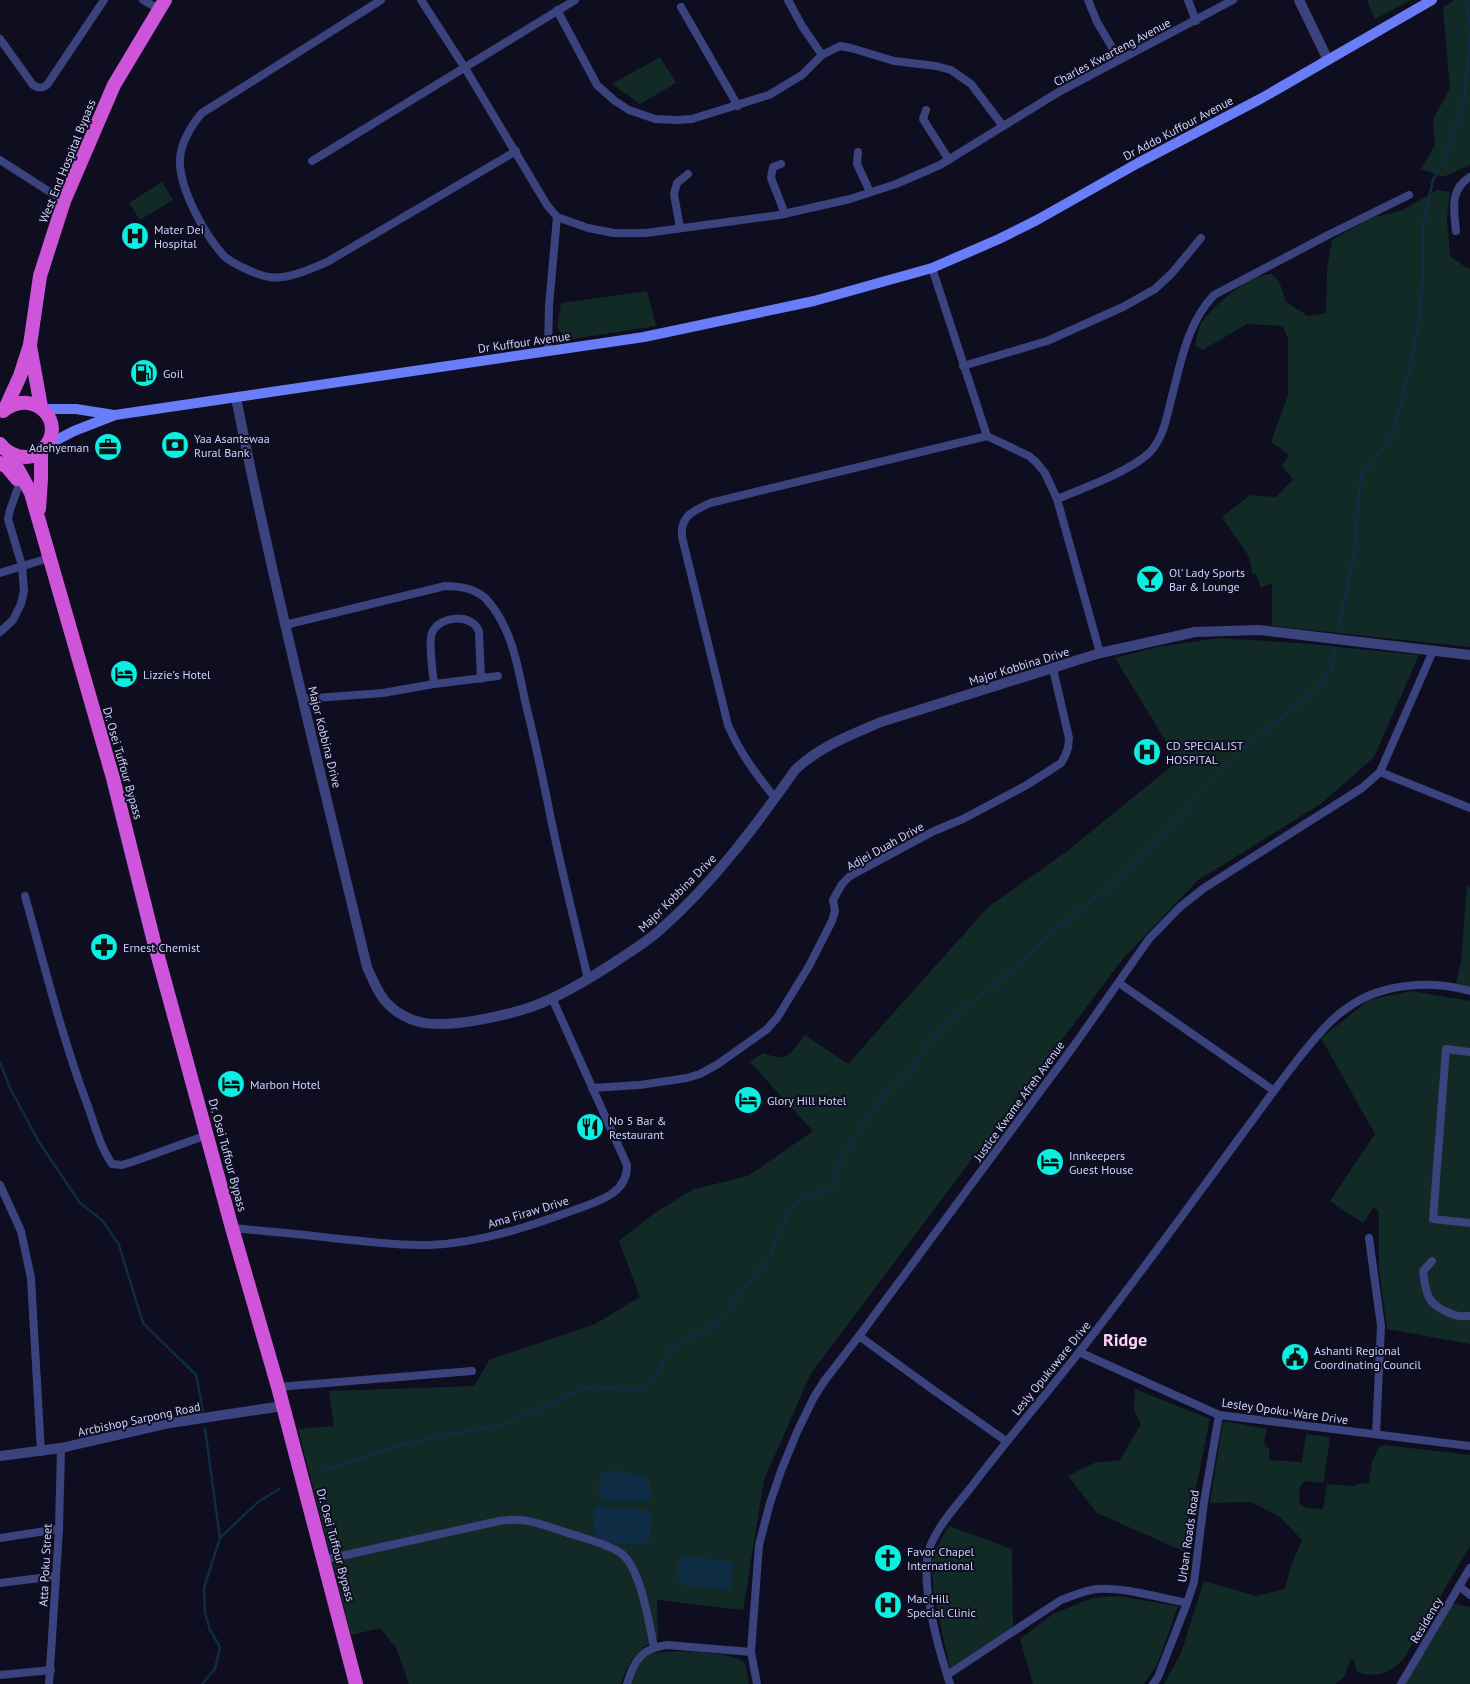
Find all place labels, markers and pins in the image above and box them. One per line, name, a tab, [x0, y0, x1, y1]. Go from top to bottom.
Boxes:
hospital icon: Mater Dei Hospital	[120, 221, 150, 251]
place label: Mater Dei Hospital	[154, 222, 204, 251]
fuel station icon: Goil	[129, 358, 159, 388]
place label: Goil	[163, 366, 184, 381]
bank icon: Yaa Asantewaa Rural Bank	[160, 430, 190, 460]
place label: Yaa Asantewaa Rural Bank	[194, 431, 270, 460]
office icon: Adehyeman	[93, 432, 123, 462]
place label: Adehyeman	[29, 440, 89, 455]
bar icon: Ol' Lady Sports Bar & Lounge	[1135, 564, 1165, 594]
place label: Ol' Lady Sports Bar & Lounge	[1169, 565, 1245, 594]
hotel icon: Lizzie's Hotel	[109, 659, 139, 689]
place label: Lizzie's Hotel	[143, 667, 211, 682]
hospital icon: CD SPECIALIST HOSPITAL	[1132, 737, 1162, 767]
place label: CD SPECIALIST HOSPITAL	[1166, 738, 1244, 767]
pharmacy icon: Ernest Chemist	[89, 932, 119, 962]
place label: Ernest Chemist	[123, 940, 200, 955]
hotel icon: Marbon Hotel	[216, 1069, 246, 1099]
place label: Marbon Hotel	[250, 1077, 321, 1092]
hotel icon: Glory Hill Hotel	[733, 1085, 763, 1115]
place label: Glory Hill Hotel	[767, 1093, 847, 1108]
restaurant icon: No 5 Bar & Restaurant	[575, 1112, 605, 1142]
place label: No 5 Bar & Restaurant	[609, 1113, 666, 1142]
hotel icon: Innkeepers Guest House	[1035, 1147, 1065, 1177]
place label: Innkeepers Guest House	[1069, 1148, 1133, 1177]
public building icon: Ashanti Regional Coordinating Council	[1280, 1342, 1310, 1372]
place label: Ashanti Regional Coordinating Council	[1314, 1343, 1422, 1372]
church icon: Favor Chapel International	[873, 1543, 903, 1573]
place label: Favor Chapel International	[907, 1544, 974, 1573]
hospital icon: Mac Hill Special Clinic	[873, 1590, 903, 1620]
place label: Mac Hill Special Clinic	[907, 1591, 976, 1620]

